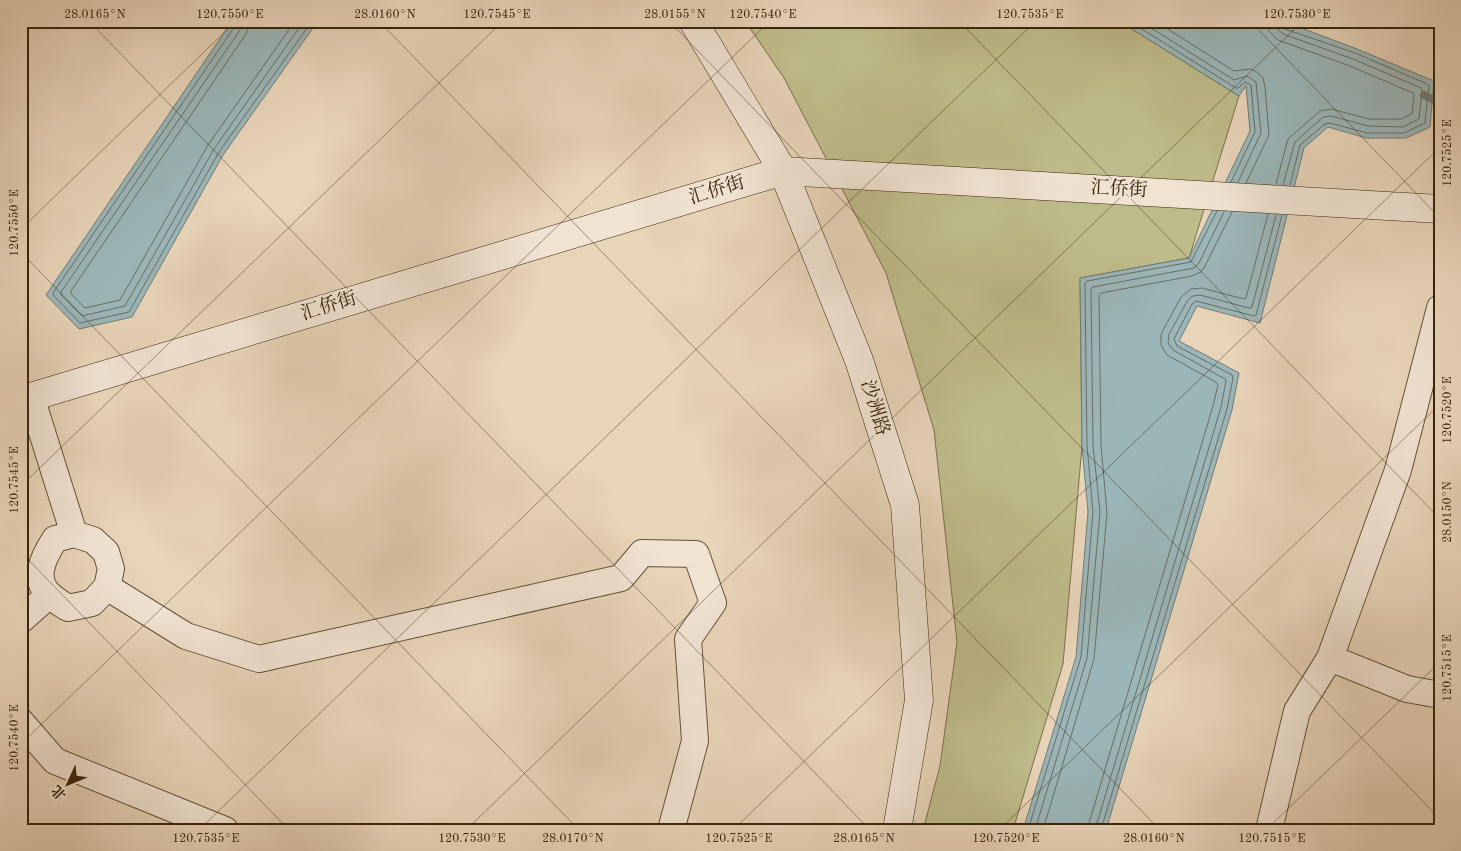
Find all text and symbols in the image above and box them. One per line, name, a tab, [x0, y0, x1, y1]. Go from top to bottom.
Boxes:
text: 28.0165°N	[64, 8, 126, 21]
text: 120.7550°E	[196, 8, 264, 21]
text: 120.7545°E	[463, 8, 531, 21]
text: 28.0155°N	[644, 8, 706, 21]
text: 120.7540°E	[729, 8, 797, 21]
text: 120.7535°E	[996, 8, 1064, 21]
text: 120.7530°E	[1263, 8, 1331, 21]
text: 28.0160°N	[354, 9, 416, 21]
text: 120.7525°E	[1441, 119, 1454, 187]
street label: 汇侨街	[686, 171, 747, 208]
street label: 汇侨街	[1090, 176, 1148, 201]
text: 120.7550°E	[8, 189, 21, 257]
street label: 汇侨街	[298, 287, 359, 324]
text: 120.7520°E	[1441, 376, 1454, 444]
street label: 沙洲路	[857, 377, 893, 438]
text: 120.7545°E	[8, 446, 21, 514]
text: 28.0150°N	[1441, 481, 1454, 543]
text: 120.7515°E	[1441, 634, 1454, 702]
text: 120.7540°E	[8, 704, 21, 772]
north arrow	[42, 758, 92, 808]
text: 北	[49, 782, 69, 803]
text: 120.7535°E	[172, 832, 240, 845]
text: 120.7530°E	[438, 832, 506, 845]
text: 120.7525°E	[705, 832, 773, 845]
text: 28.0165°N	[833, 832, 895, 845]
text: 120.7520°E	[972, 832, 1040, 845]
text: 120.7515°E	[1238, 832, 1306, 845]
text: 28.0170°N	[542, 833, 604, 845]
text: 28.0160°N	[1123, 833, 1185, 845]

